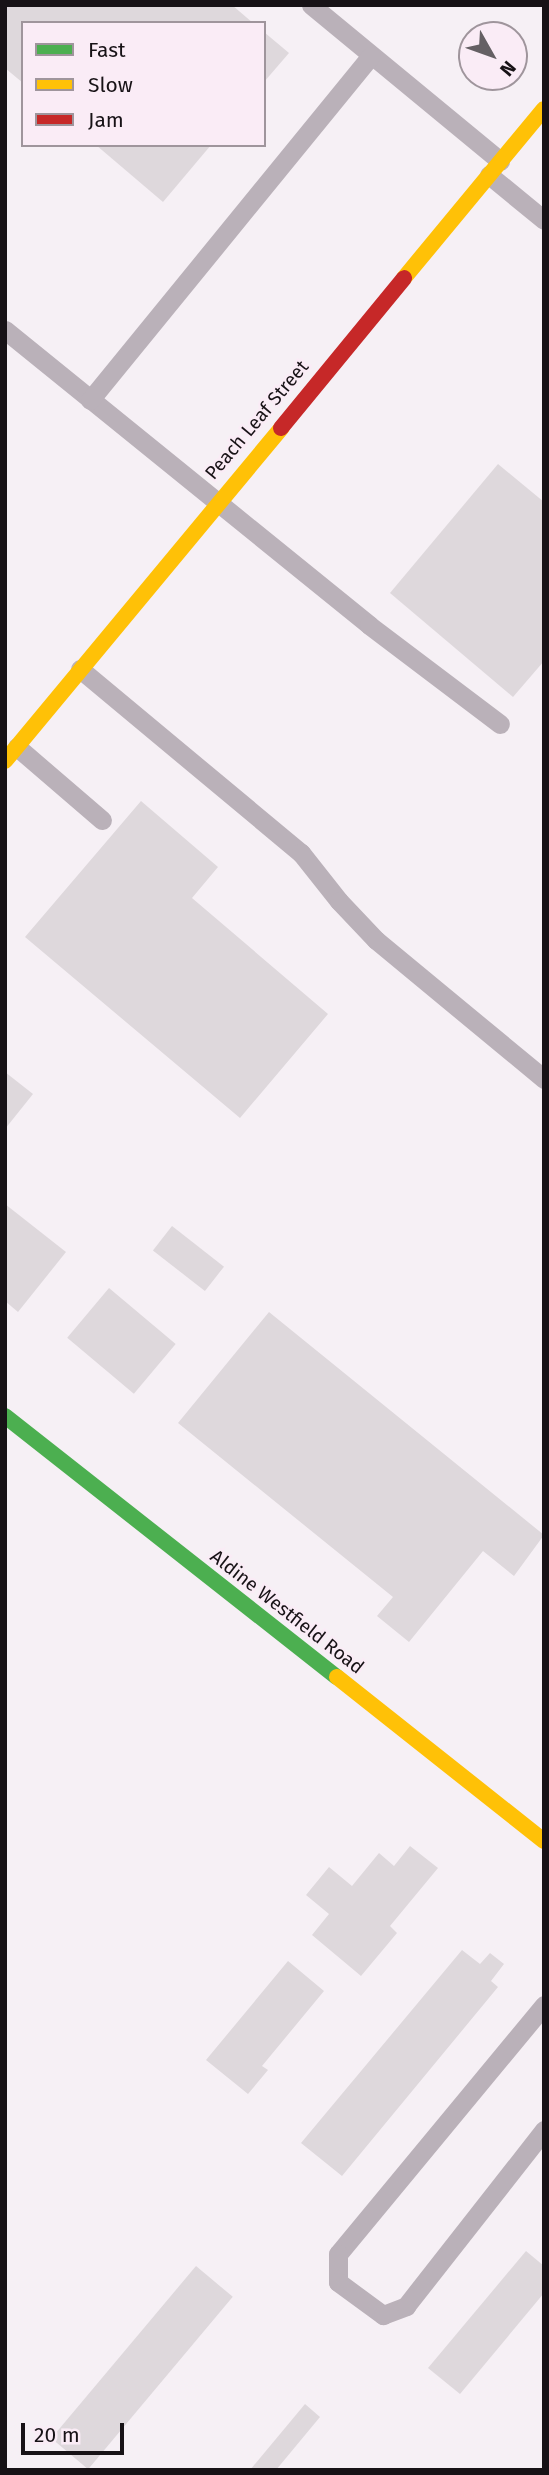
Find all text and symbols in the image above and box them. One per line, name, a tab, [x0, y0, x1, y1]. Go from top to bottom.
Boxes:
legend	[21, 21, 266, 147]
north arrow	[458, 21, 528, 91]
text: Fast	[88, 37, 126, 63]
text: N	[495, 56, 521, 81]
text: Slow	[88, 72, 133, 98]
text: Jam	[88, 107, 124, 133]
street label: Peach Leaf Street	[200, 356, 314, 484]
street label: Aldine Westfield Road	[206, 1545, 368, 1679]
scale bar	[24, 2408, 128, 2452]
text: 20 m	[34, 2422, 80, 2448]

